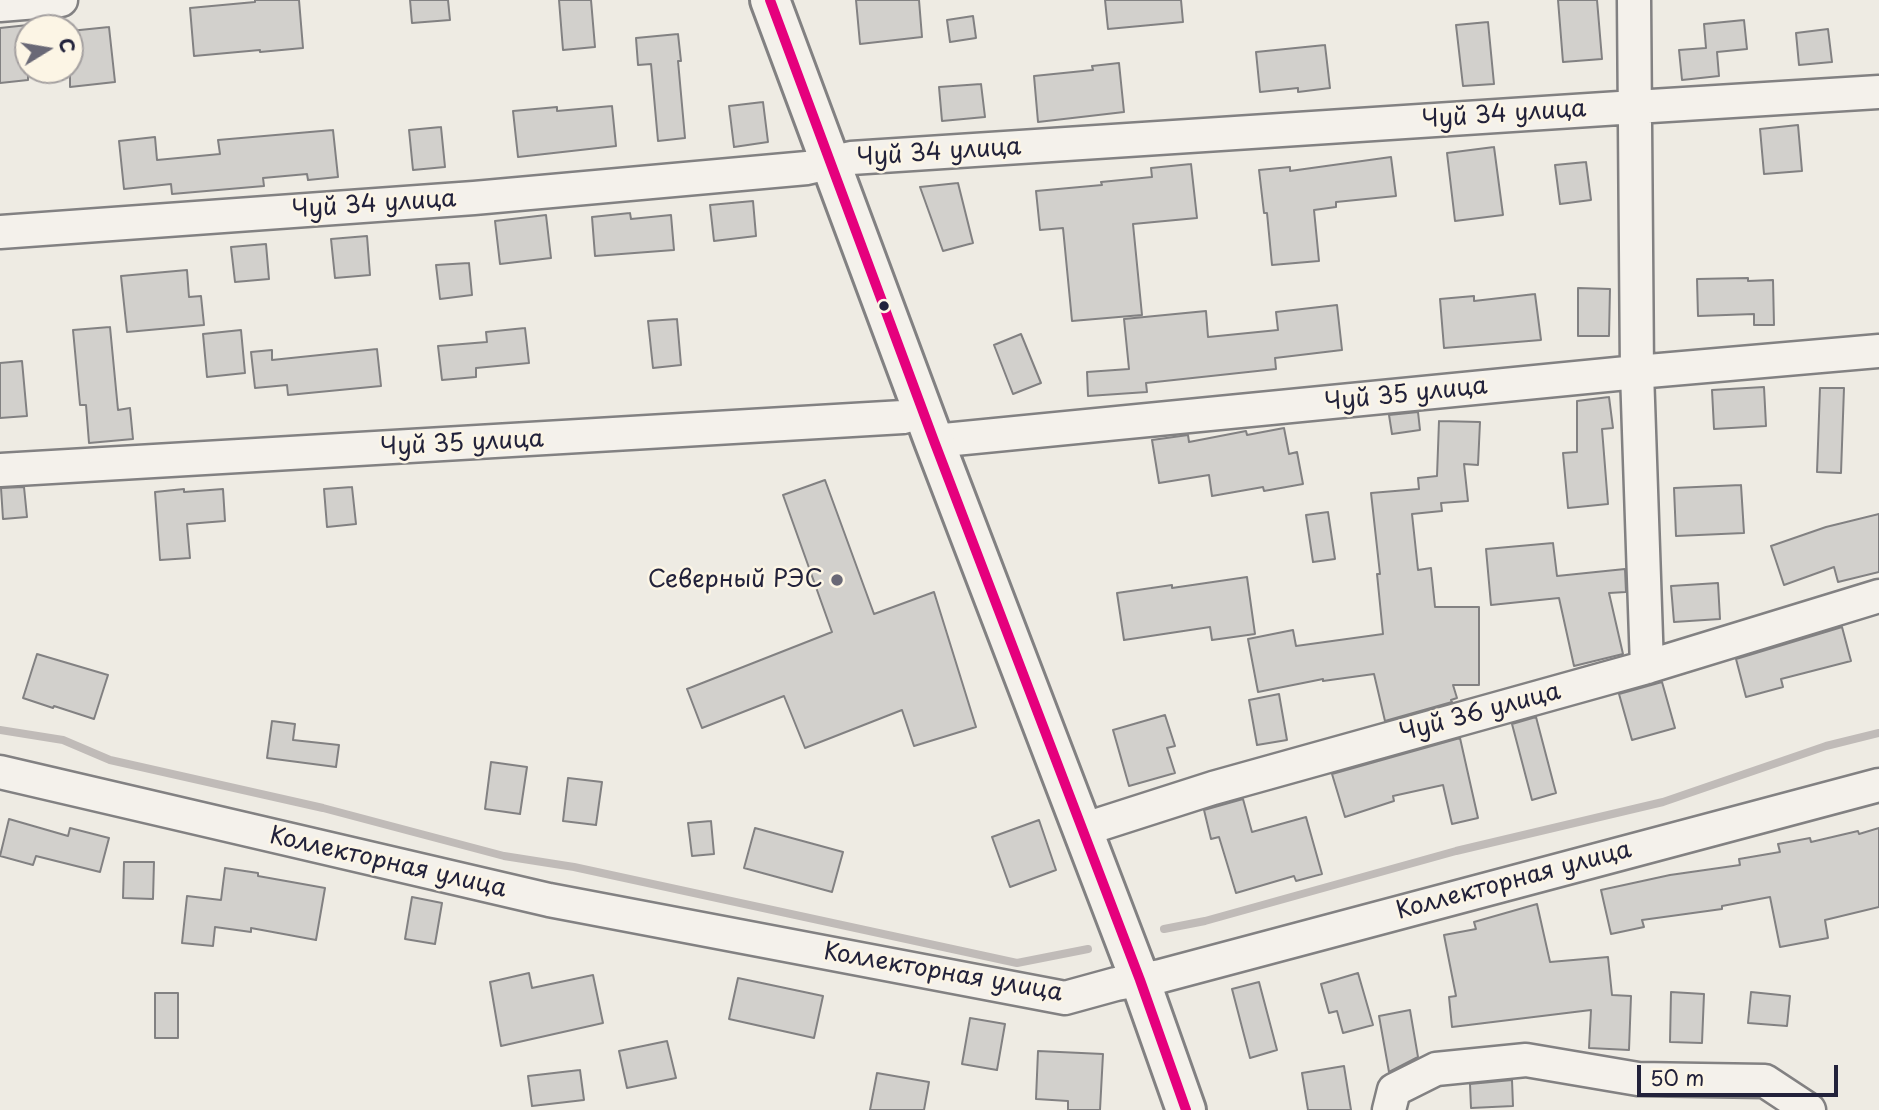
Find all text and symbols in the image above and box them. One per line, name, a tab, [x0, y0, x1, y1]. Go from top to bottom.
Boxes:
north arrow	[14, 14, 84, 84]
text: С	[53, 36, 83, 55]
street label: Чуй 34 улица	[1421, 95, 1587, 135]
street label: Чуй 34 улица	[856, 133, 1022, 173]
street label: Чуй 34 улица	[291, 185, 457, 225]
unlabelled marker	[877, 299, 891, 313]
street label: Чуй 35 улица	[1323, 372, 1489, 418]
street label: Чуй 35 улица	[379, 425, 545, 463]
place label: Северный РЭС	[648, 566, 823, 594]
marker: Северный РЭС	[829, 572, 845, 588]
street label: Чуй 36 улица	[1396, 678, 1564, 748]
street label: Коллекторная улица	[267, 822, 509, 904]
street label: Коллекторная улица	[1393, 836, 1635, 926]
street label: Коллекторная улица	[821, 938, 1065, 1008]
scale bar	[1641, 1050, 1842, 1094]
text: 50 m	[1650, 1061, 1704, 1093]

